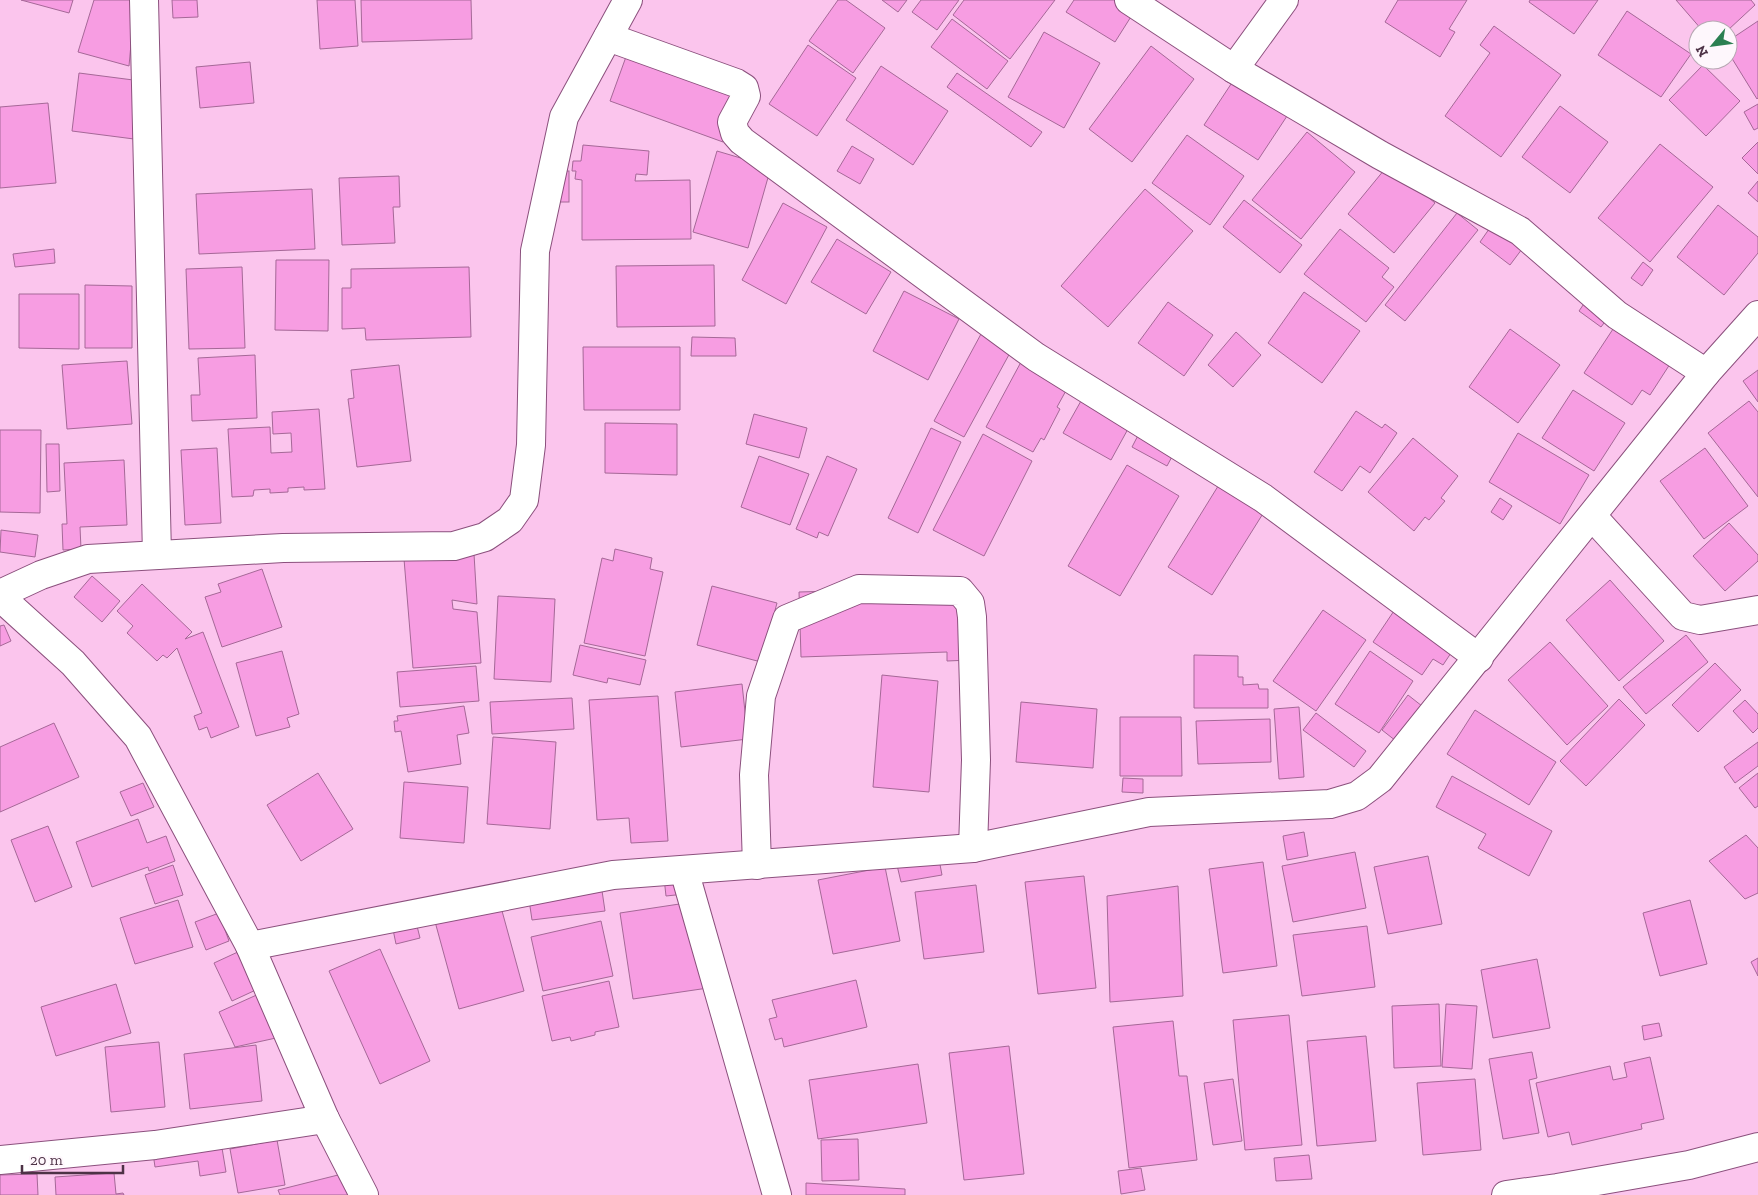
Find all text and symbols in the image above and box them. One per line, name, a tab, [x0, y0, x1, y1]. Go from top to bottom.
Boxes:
north arrow	[1688, 20, 1738, 70]
text: N	[1692, 42, 1712, 60]
scale bar	[22, 1142, 124, 1174]
text: 20 m	[30, 1151, 63, 1169]

